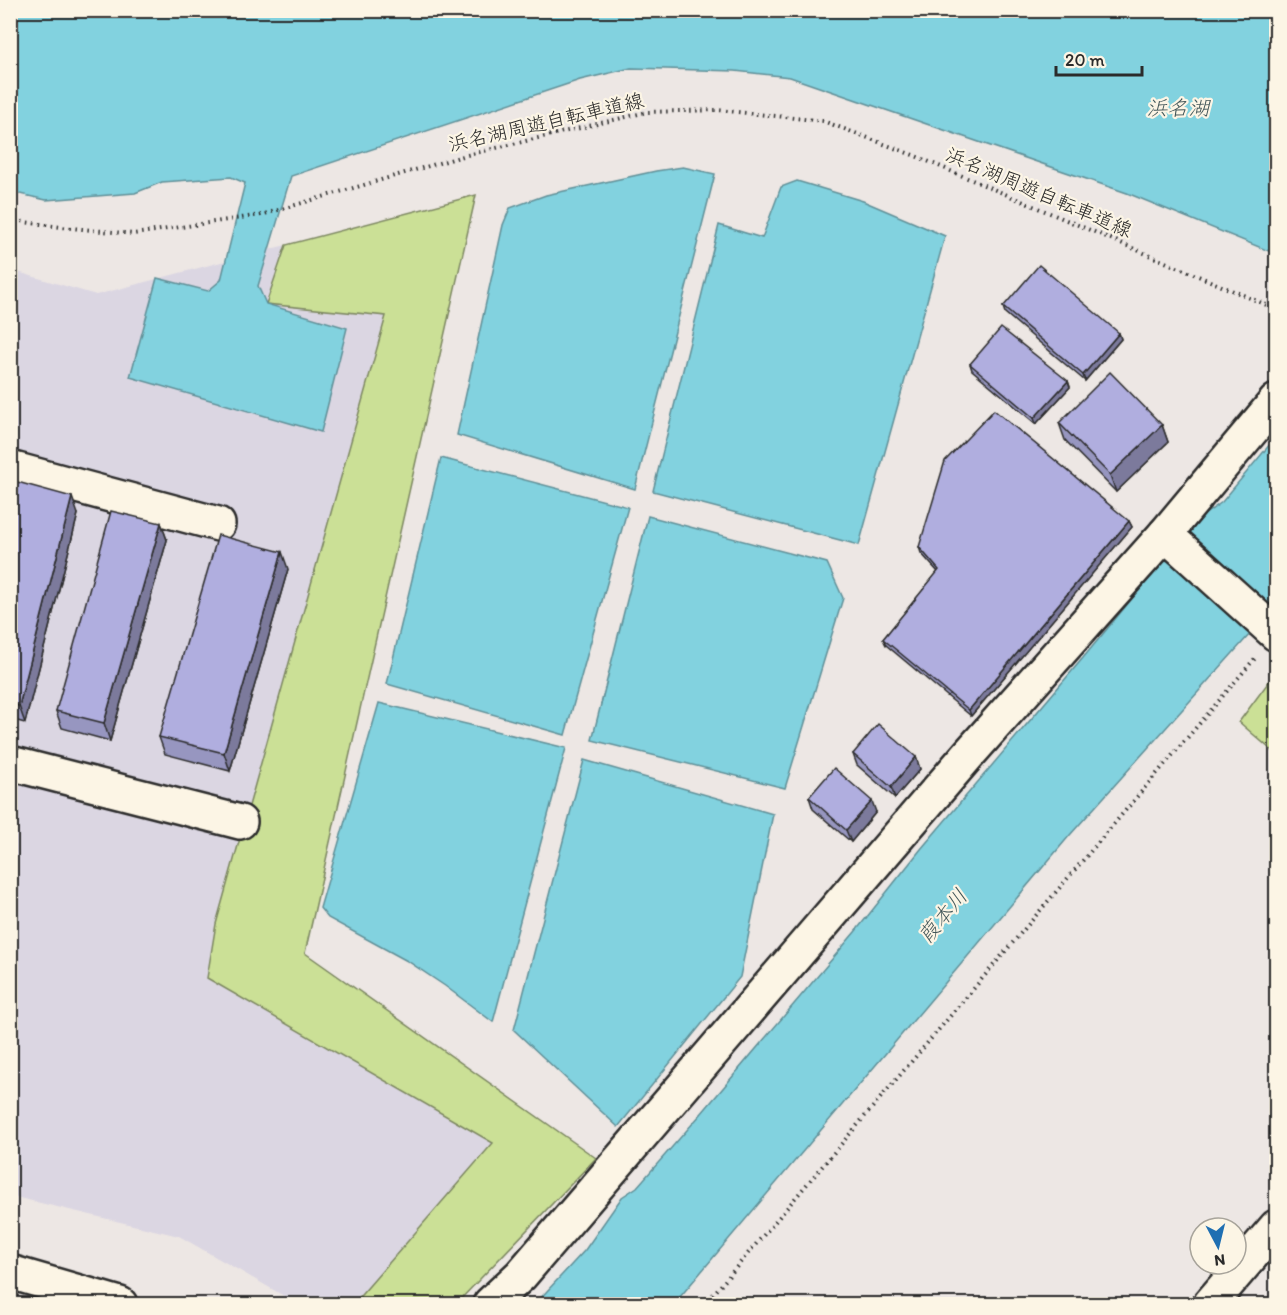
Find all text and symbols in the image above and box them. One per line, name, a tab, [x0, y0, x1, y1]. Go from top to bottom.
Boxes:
scale bar	[1056, 39, 1142, 77]
text: 20 m	[1065, 49, 1105, 71]
street label: 浜名湖周遊自転車道線	[446, 88, 646, 156]
water label: 浜名湖	[1147, 95, 1211, 120]
street label: 浜名湖周遊自転車道線	[942, 142, 1136, 242]
water label: 葭本川	[913, 884, 972, 948]
north arrow	[1188, 1216, 1248, 1276]
text: N	[1213, 1250, 1226, 1270]

